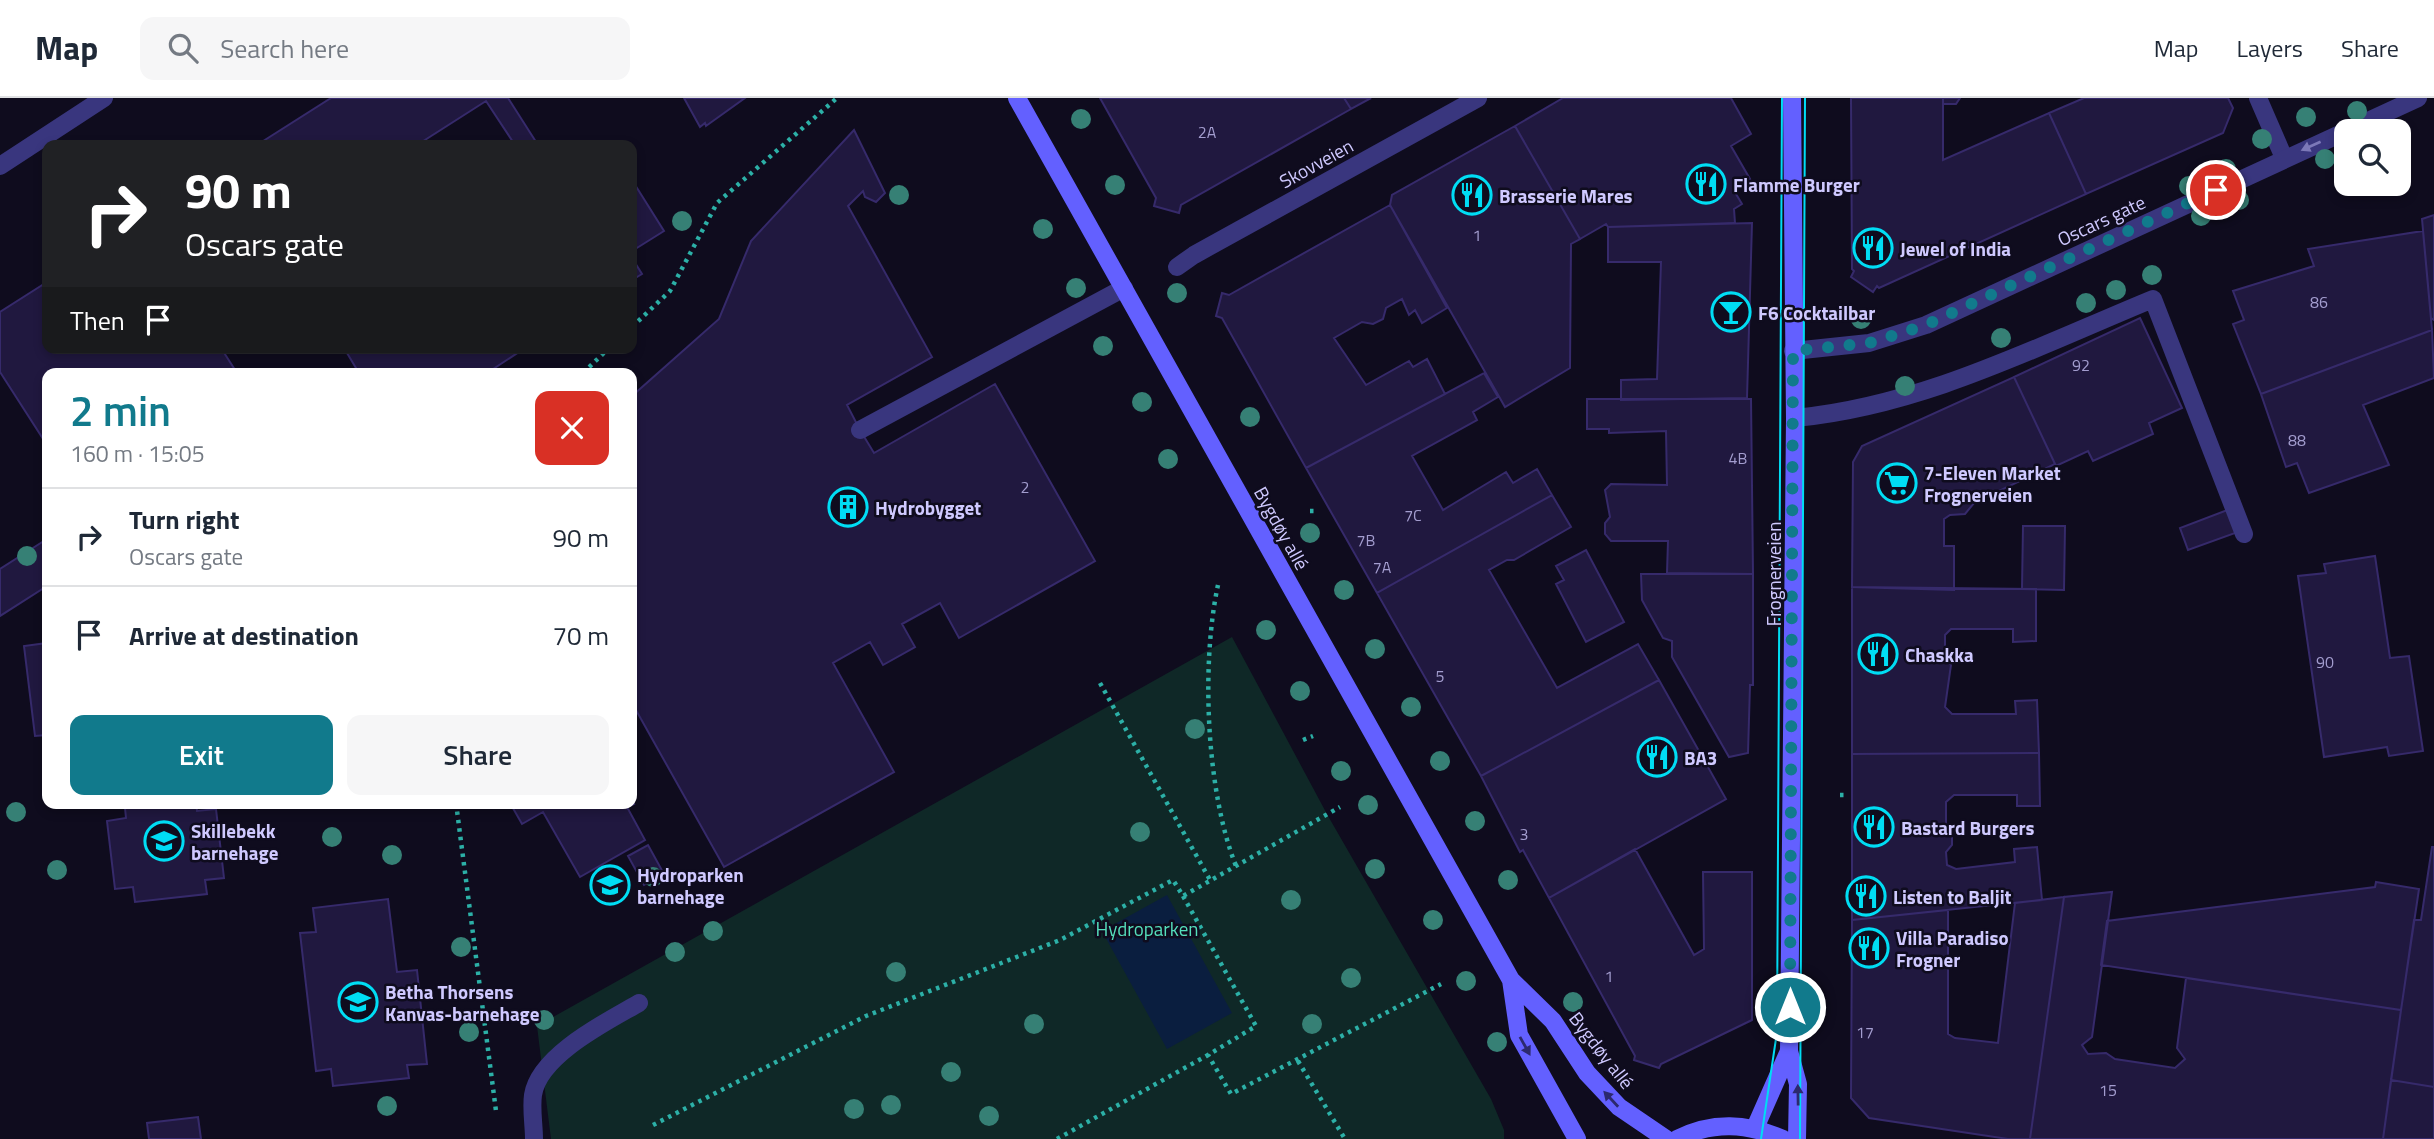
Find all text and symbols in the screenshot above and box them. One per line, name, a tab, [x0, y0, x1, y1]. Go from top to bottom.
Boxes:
search box	[140, 17, 630, 80]
text: Map	[35, 23, 98, 73]
icon: search	[164, 29, 202, 67]
text: Search here	[220, 29, 349, 68]
text: Map	[2154, 30, 2199, 66]
text: Layers	[2237, 30, 2303, 66]
text: Share	[2341, 30, 2399, 66]
map controls	[2334, 119, 2411, 196]
button: search	[2334, 119, 2411, 196]
house number: 2A	[1198, 120, 1217, 144]
street label: Skovveien	[1274, 131, 1358, 195]
one-way arrow	[2301, 140, 2321, 152]
text: 90 m	[185, 152, 292, 227]
pin	[2186, 160, 2246, 220]
restaurant icon: Flamme Burger	[1685, 163, 1727, 205]
icon: right	[70, 168, 161, 259]
place label: Flamme Burger	[1733, 170, 1860, 199]
icon: arrive	[2197, 171, 2235, 209]
restaurant icon: Brasserie Mares	[1451, 174, 1493, 216]
place label: Brasserie Mares	[1499, 181, 1633, 210]
street label: Oscars gate	[2052, 187, 2150, 253]
text: Oscars gate	[185, 220, 344, 268]
house number: 1	[1473, 223, 1481, 247]
restaurant icon: Jewel of India	[1852, 227, 1894, 269]
place label: Jewel of India	[1900, 234, 2011, 263]
house number: 86	[2310, 290, 2328, 314]
bar icon: F6 Cocktailbar	[1710, 291, 1752, 333]
place label: F6 Cocktailbar	[1758, 298, 1875, 327]
text: Then	[70, 301, 125, 340]
icon: arrive	[139, 301, 177, 339]
house number: 92	[2072, 353, 2090, 377]
text: 2 min	[70, 378, 171, 442]
button: close	[535, 391, 609, 465]
house number: 88	[2288, 428, 2306, 452]
text: 160 m · 15:05	[70, 436, 205, 471]
house number: 4B	[1729, 446, 1748, 470]
place label: 7-Eleven Market Frognerveien	[1924, 458, 2061, 509]
supermarket icon: 7-Eleven Market Frognerveien	[1876, 462, 1918, 504]
house number: 2	[1021, 475, 1029, 499]
street label: Bygdøy allé	[1247, 481, 1317, 575]
building icon: Hydrobygget	[827, 486, 869, 528]
place label: Hydrobygget	[875, 493, 981, 522]
text: Turn right	[129, 500, 240, 539]
house number: 7C	[1404, 503, 1422, 527]
icon: right	[70, 518, 108, 556]
text: 90 m	[552, 518, 609, 557]
street label: Frognerveien	[1759, 522, 1788, 626]
house number: 7B	[1357, 528, 1376, 552]
text: Oscars gate	[129, 539, 243, 574]
house number: 7A	[1373, 555, 1392, 579]
icon: arrive	[70, 616, 108, 654]
text: Arrive at destination	[129, 616, 359, 655]
text: 70 m	[552, 616, 609, 655]
restaurant icon: Chaskka	[1857, 633, 1899, 675]
place label: Chaskka	[1905, 640, 1974, 669]
house number: 90	[2316, 650, 2334, 674]
house number: 5	[1436, 664, 1445, 688]
button: Exit	[70, 715, 333, 795]
button: Share	[347, 715, 609, 795]
restaurant icon: BA3	[1636, 736, 1678, 778]
place label: BA3	[1684, 743, 1718, 772]
restaurant icon: Bastard Burgers	[1853, 806, 1895, 848]
place label: Bastard Burgers	[1901, 813, 2035, 842]
place label: Skillebekk barnehage	[191, 816, 279, 867]
school or university icon: Skillebekk barnehage	[143, 820, 185, 862]
house number: 3	[1520, 822, 1528, 846]
place label: Hydroparken barnehage	[637, 860, 744, 911]
school or university icon: Hydroparken barnehage	[589, 864, 631, 906]
restaurant icon: Listen to Baljit	[1845, 875, 1887, 917]
place label: Listen to Baljit	[1893, 882, 2012, 911]
park label: Hydroparken	[1095, 914, 1199, 943]
place label: Villa Paradiso Frogner	[1896, 923, 2009, 974]
restaurant icon: Villa Paradiso Frogner	[1848, 927, 1890, 969]
house number: 1	[1605, 964, 1613, 988]
position arrow	[1753, 970, 1827, 1044]
place label: Betha Thorsens Kanvas-barnehage	[385, 977, 540, 1028]
school or university icon: Betha Thorsens Kanvas-barnehage	[337, 981, 379, 1023]
street label: Bygdøy allé	[1562, 1005, 1642, 1095]
house number: 17	[1856, 1020, 1874, 1044]
one-way arrow	[1519, 1036, 1531, 1056]
house number: 15	[2099, 1078, 2117, 1102]
one-way arrow	[1792, 1083, 1804, 1105]
one-way arrow	[1603, 1090, 1620, 1107]

